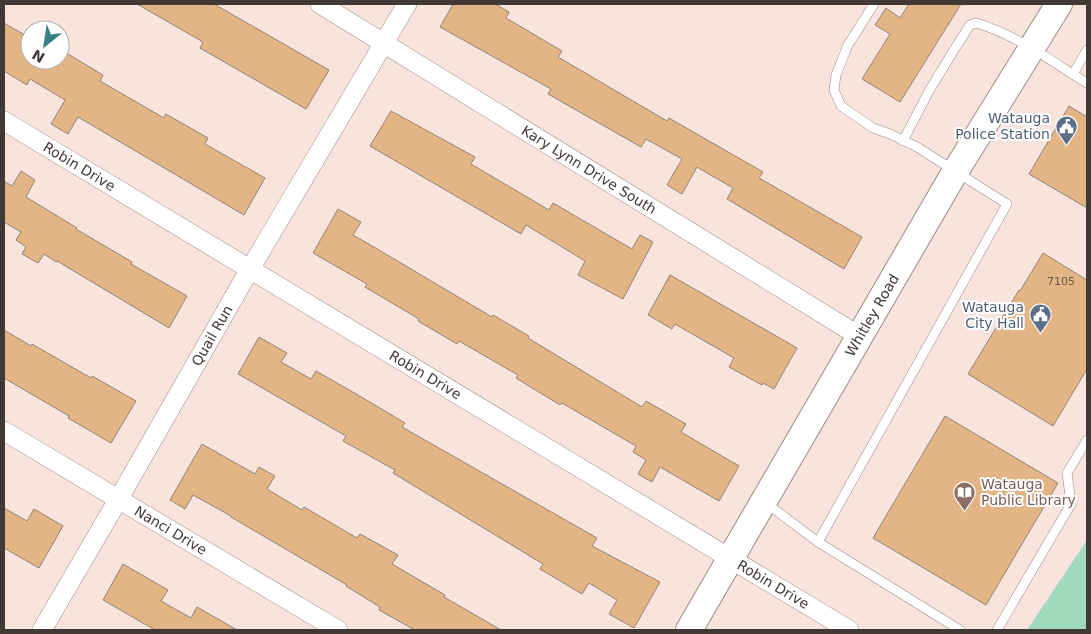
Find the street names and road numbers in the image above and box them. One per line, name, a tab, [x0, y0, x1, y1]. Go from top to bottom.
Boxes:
street label: Kary Lynn Drive South	[519, 122, 659, 217]
street label: Robin Drive	[40, 139, 118, 194]
street label: Whitley Road	[842, 271, 902, 359]
street label: Quail Run	[188, 302, 236, 369]
street label: Robin Drive	[387, 347, 464, 403]
street label: Nanci Drive	[132, 503, 210, 558]
street label: Robin Drive	[734, 557, 812, 612]

